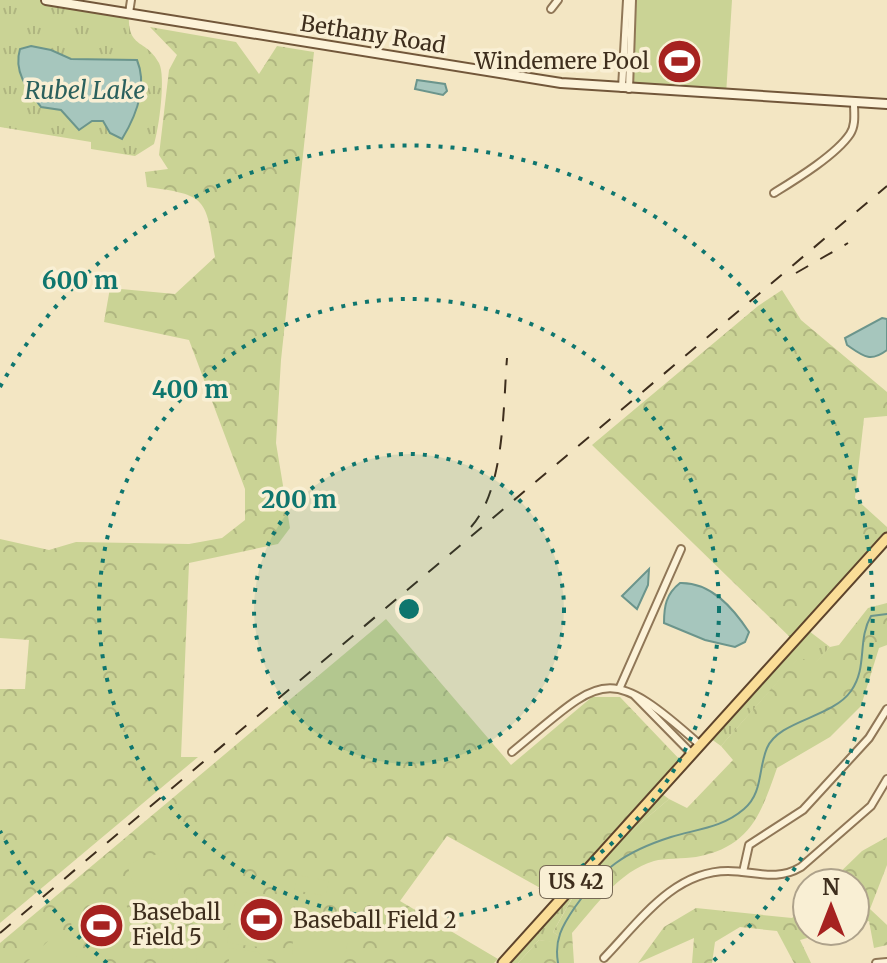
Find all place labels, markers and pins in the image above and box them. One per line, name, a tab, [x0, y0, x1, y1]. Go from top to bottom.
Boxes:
sports icon: Windemere Pool	[656, 37, 704, 85]
place label: Windemere Pool	[474, 47, 649, 75]
centre of rings	[395, 595, 423, 623]
sports icon: Baseball Field 2	[238, 896, 286, 944]
place label: Baseball Field 5	[132, 898, 221, 951]
sports icon: Baseball Field 5	[77, 901, 125, 949]
place label: Baseball Field 2	[293, 906, 457, 934]

